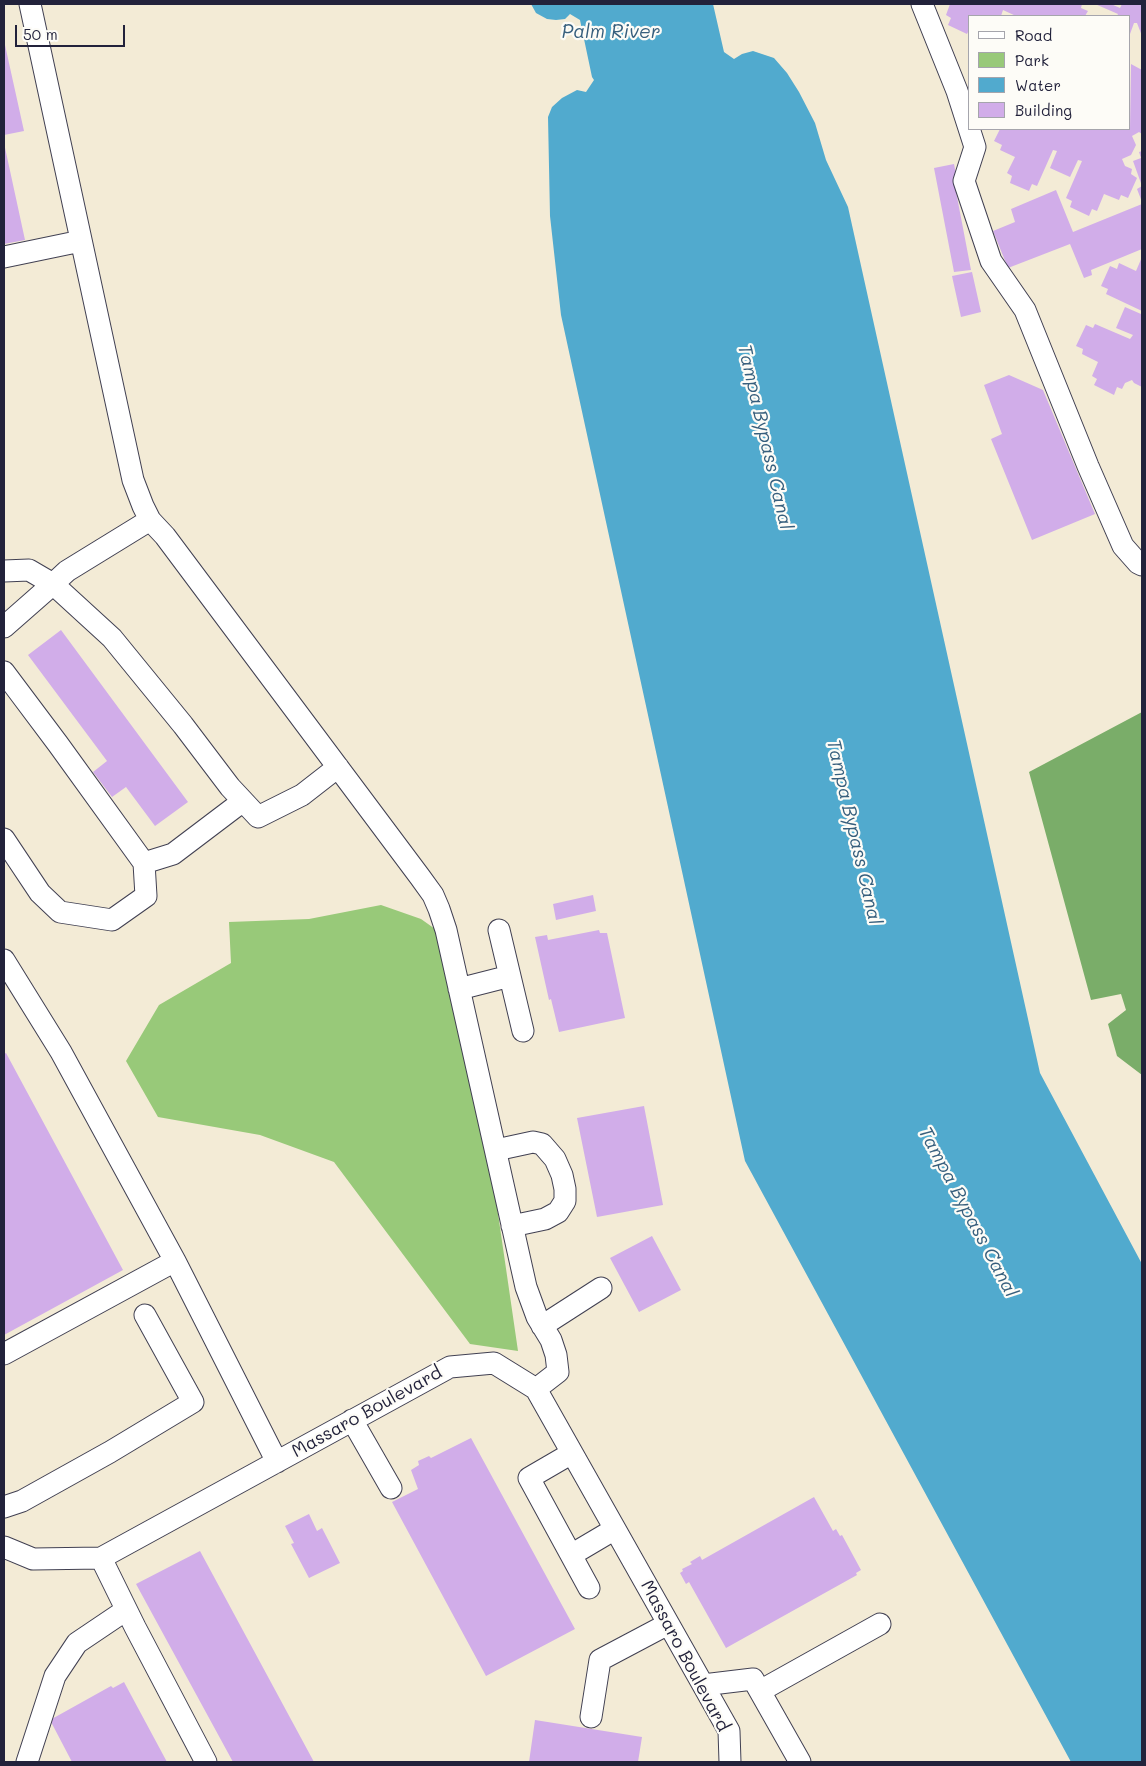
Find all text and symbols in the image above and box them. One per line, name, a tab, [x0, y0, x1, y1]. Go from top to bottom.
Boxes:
scale bar	[18, 15, 128, 47]
legend	[968, 15, 1131, 130]
water label: Palm River	[562, 21, 660, 43]
text: 50 m	[23, 24, 58, 44]
text: Road	[1015, 25, 1052, 45]
text: Park	[1015, 50, 1049, 70]
text: Water	[1015, 75, 1061, 95]
text: Building	[1015, 100, 1072, 120]
water label: Tampa Bypass Canal	[733, 342, 797, 532]
water label: Tampa Bypass Canal	[822, 737, 886, 927]
water label: Tampa Bypass Canal	[913, 1123, 1023, 1301]
street label: Massaro Boulevard	[288, 1362, 446, 1462]
street label: Massaro Boulevard	[636, 1577, 734, 1735]

